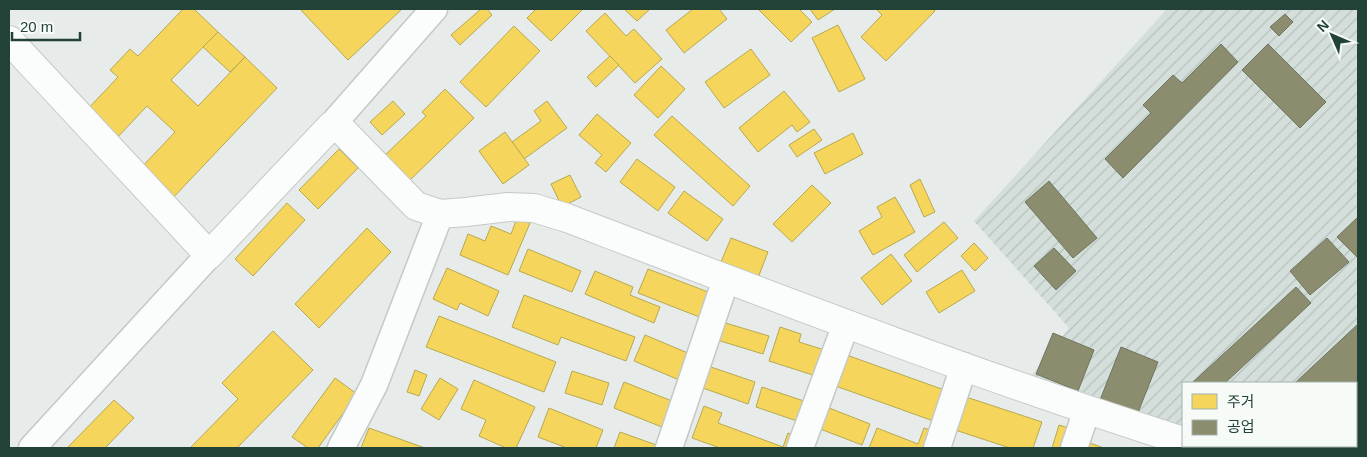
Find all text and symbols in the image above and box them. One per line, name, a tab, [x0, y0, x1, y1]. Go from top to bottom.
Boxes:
scale bar	[12, 10, 80, 42]
north arrow	[1307, 10, 1357, 60]
text: N	[1314, 17, 1332, 35]
text: 20 m	[20, 18, 53, 35]
legend	[1182, 382, 1357, 447]
text: 주거	[1227, 393, 1255, 410]
text: 공업	[1227, 418, 1255, 435]

